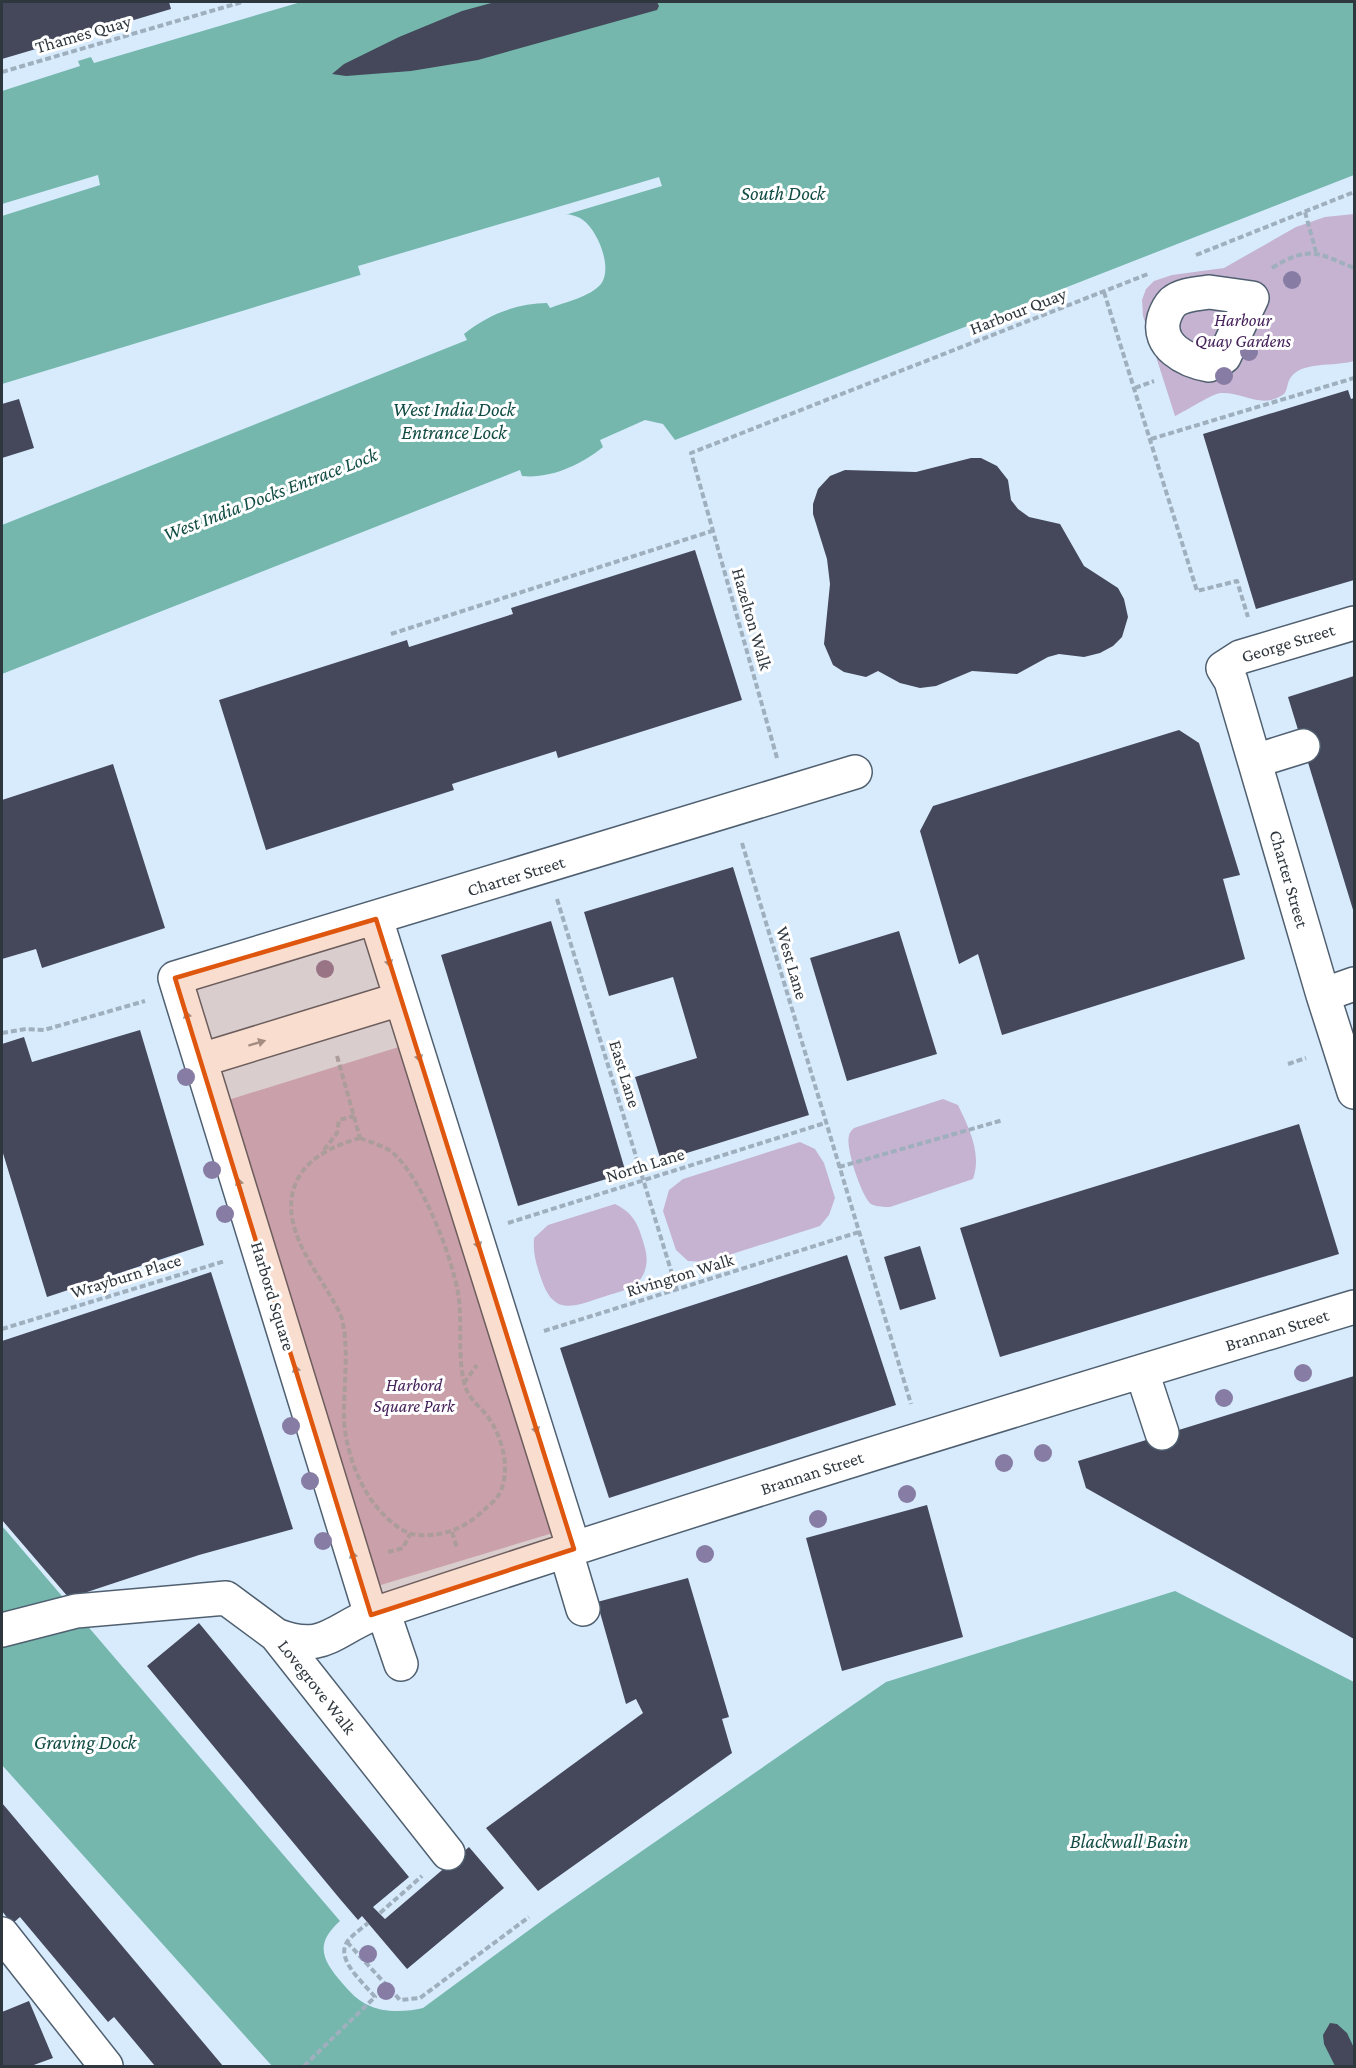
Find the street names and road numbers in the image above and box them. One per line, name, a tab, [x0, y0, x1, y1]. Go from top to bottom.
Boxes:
street label: Thames Quay	[33, 11, 134, 57]
street label: Harbour Quay	[967, 283, 1070, 339]
street label: Hazelton Walk	[728, 565, 776, 673]
street label: George Street	[1239, 619, 1338, 667]
street label: Charter Street	[1266, 828, 1313, 931]
street label: Charter Street	[465, 851, 568, 900]
street label: West Lane	[772, 924, 812, 1002]
street label: East Lane	[605, 1038, 645, 1110]
street label: North Lane	[603, 1144, 687, 1186]
street label: Harbord Square	[247, 1239, 299, 1353]
street label: Rivington Walk	[624, 1249, 737, 1301]
street label: Wrayburn Place	[68, 1250, 184, 1302]
street label: Brannan Street	[1223, 1304, 1332, 1355]
street label: Brannan Street	[758, 1447, 867, 1499]
street label: Lovegrove Walk	[274, 1636, 360, 1739]

